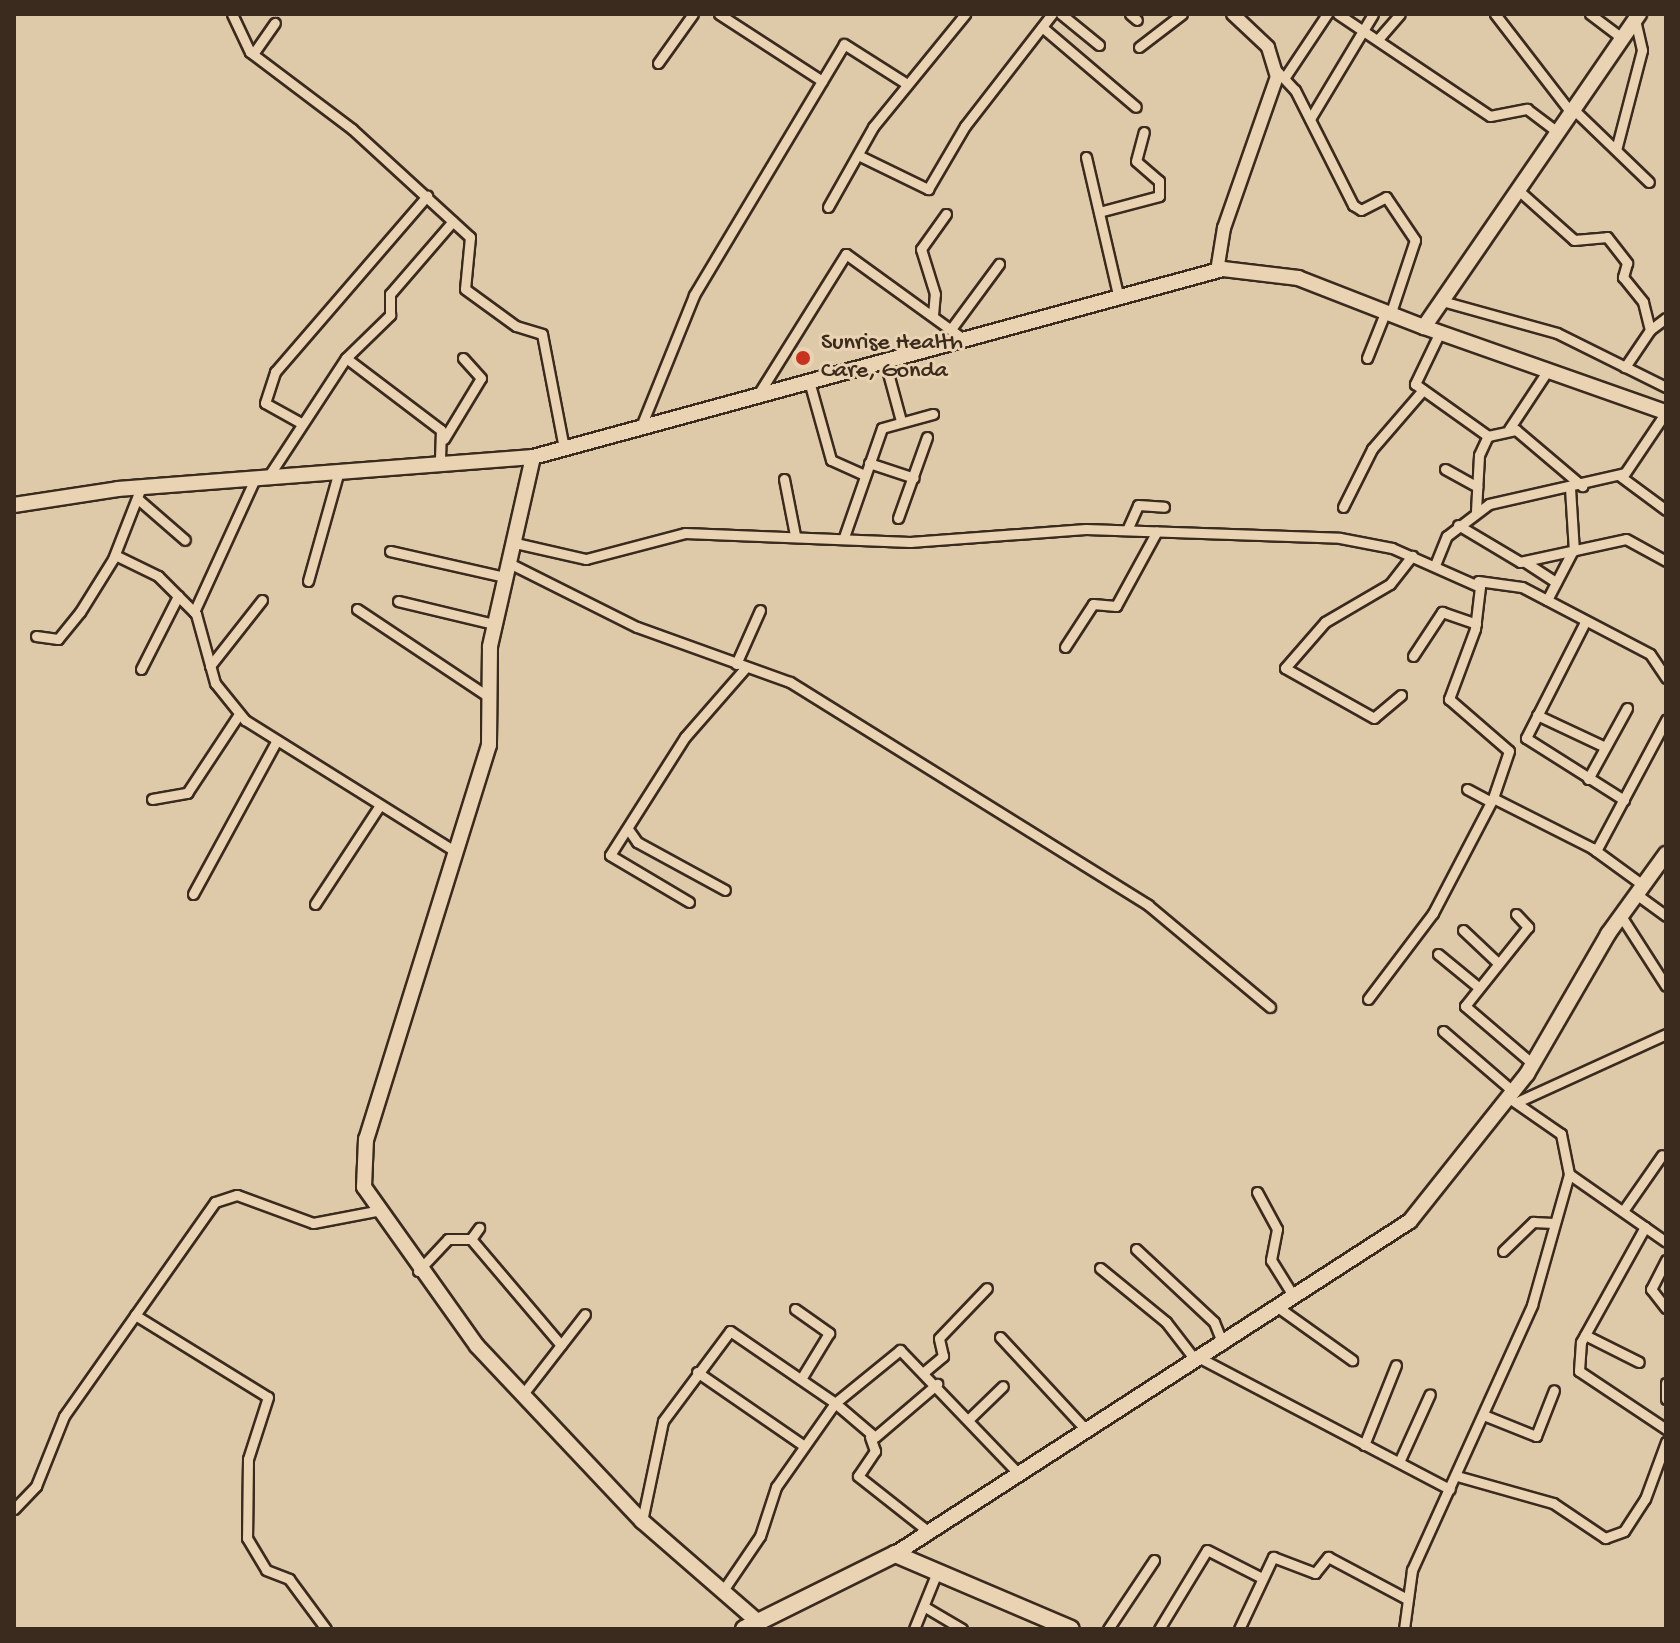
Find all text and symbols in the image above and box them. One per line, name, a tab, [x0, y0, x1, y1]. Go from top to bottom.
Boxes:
place label: Sunrise Health Care, Gonda	[821, 330, 963, 386]
marker: Sunrise Health Care, Gonda	[792, 347, 814, 369]

